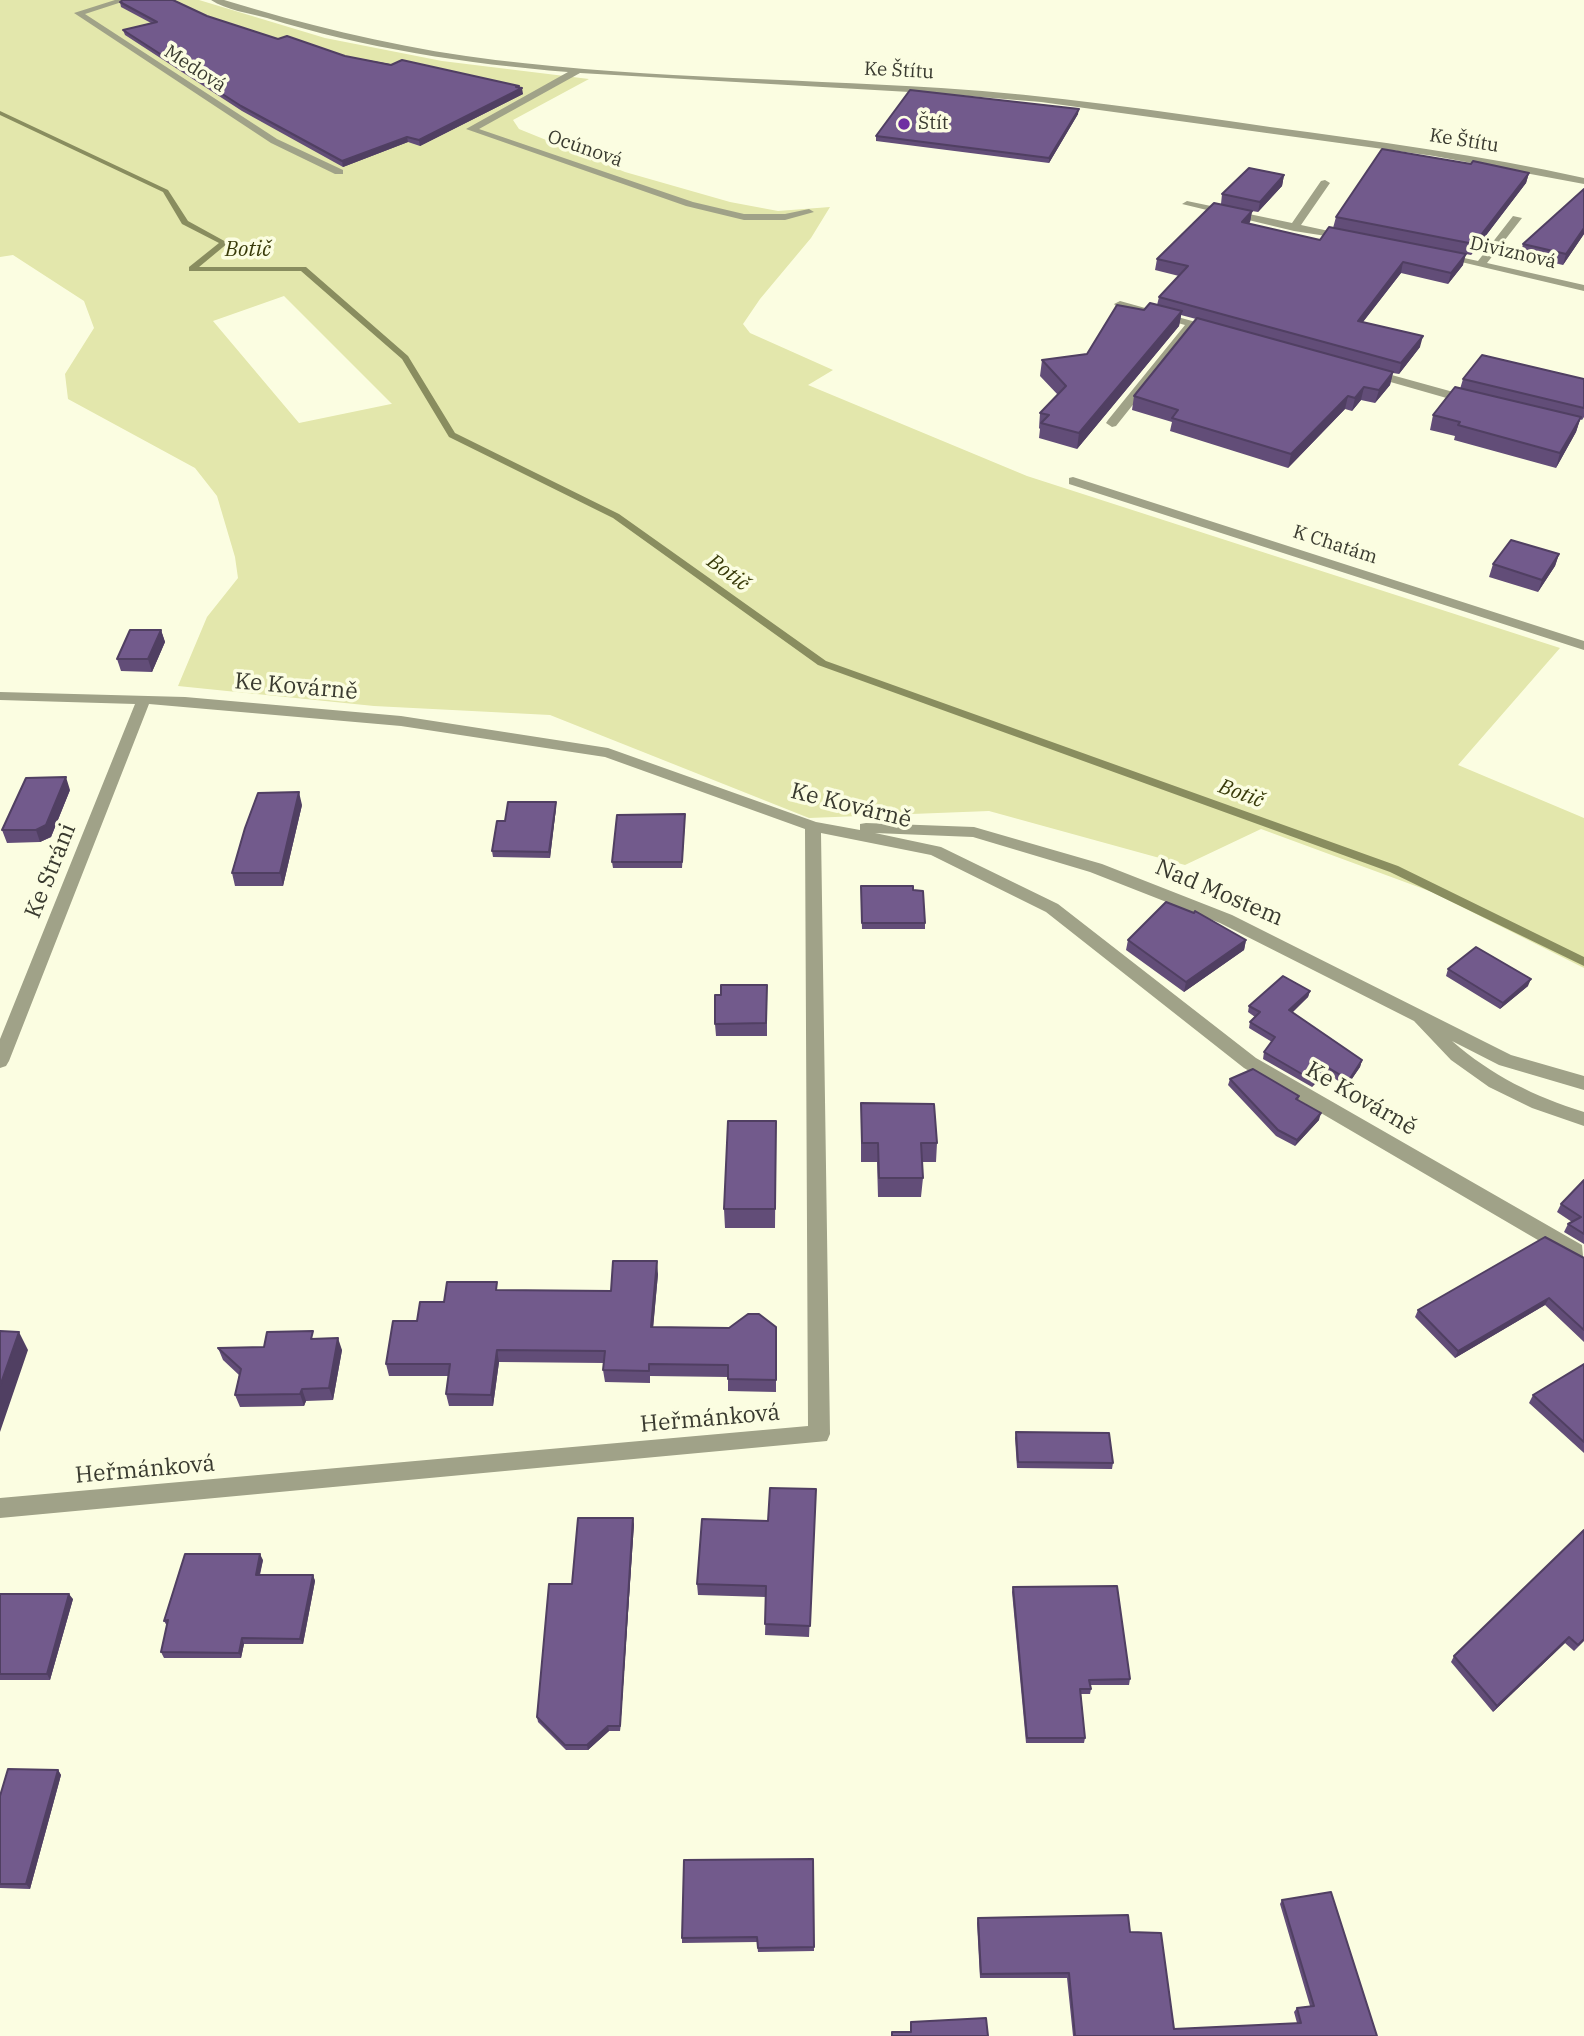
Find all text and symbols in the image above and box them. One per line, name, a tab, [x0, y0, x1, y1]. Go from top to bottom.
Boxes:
street label: Medová	[160, 41, 230, 97]
street label: Ke Štítu	[864, 58, 934, 84]
place label: Štít	[918, 113, 949, 135]
marker: Štít	[896, 116, 912, 132]
street label: Ke Štítu	[1428, 124, 1500, 158]
street label: Ocúnová	[544, 126, 626, 172]
street label: Diviznová	[1468, 232, 1558, 274]
water label: Botič	[225, 237, 271, 263]
street label: K Chatám	[1290, 521, 1380, 569]
water label: Botič	[702, 549, 754, 597]
street label: Ke Kovárně	[233, 668, 359, 706]
water label: Botič	[1215, 774, 1267, 814]
street label: Ke Kovárně	[788, 778, 914, 834]
street label: Ke Stráni	[20, 820, 82, 922]
street label: Nad Mostem	[1151, 854, 1287, 932]
street label: Ke Kovárně	[1301, 1056, 1421, 1142]
street label: Heřmánková	[639, 1399, 781, 1439]
street label: Heřmánková	[74, 1450, 216, 1490]

